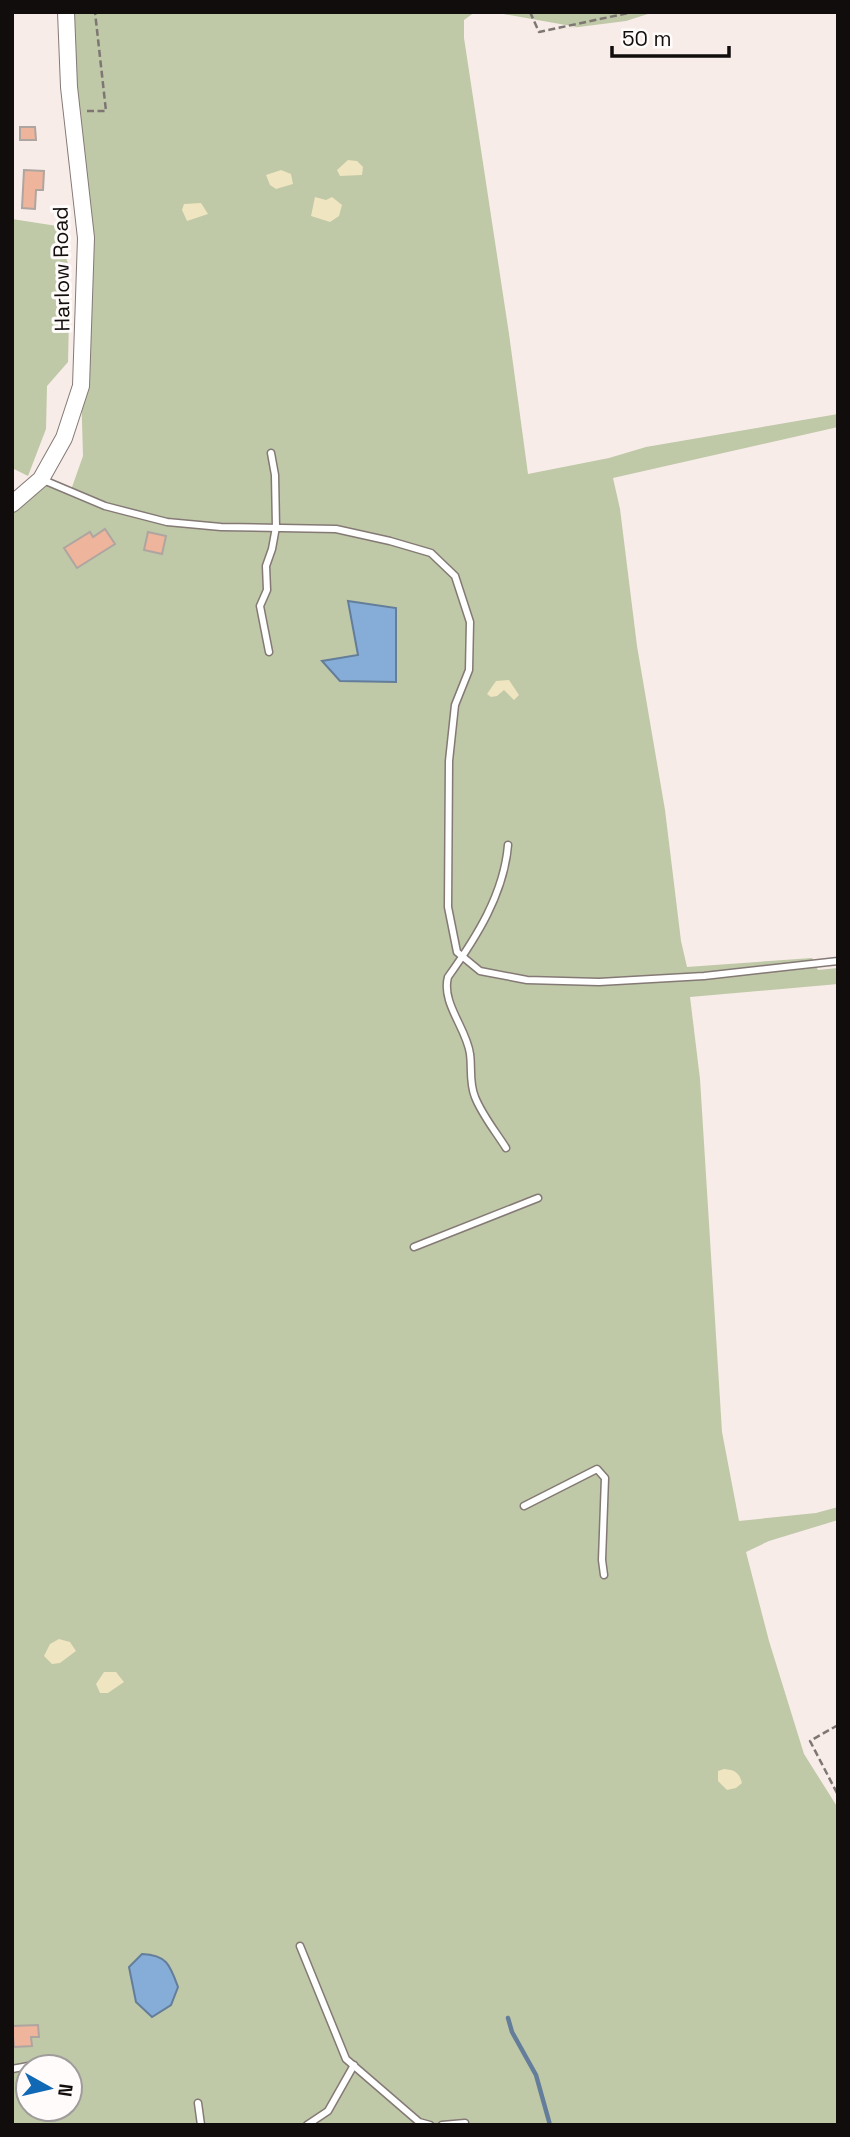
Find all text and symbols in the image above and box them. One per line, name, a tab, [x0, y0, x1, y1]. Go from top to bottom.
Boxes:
scale bar	[612, 14, 729, 58]
text: 50 m	[622, 25, 672, 52]
street label: Harlow Road	[46, 206, 76, 332]
north arrow	[14, 2053, 84, 2123]
text: N	[52, 2082, 79, 2098]

